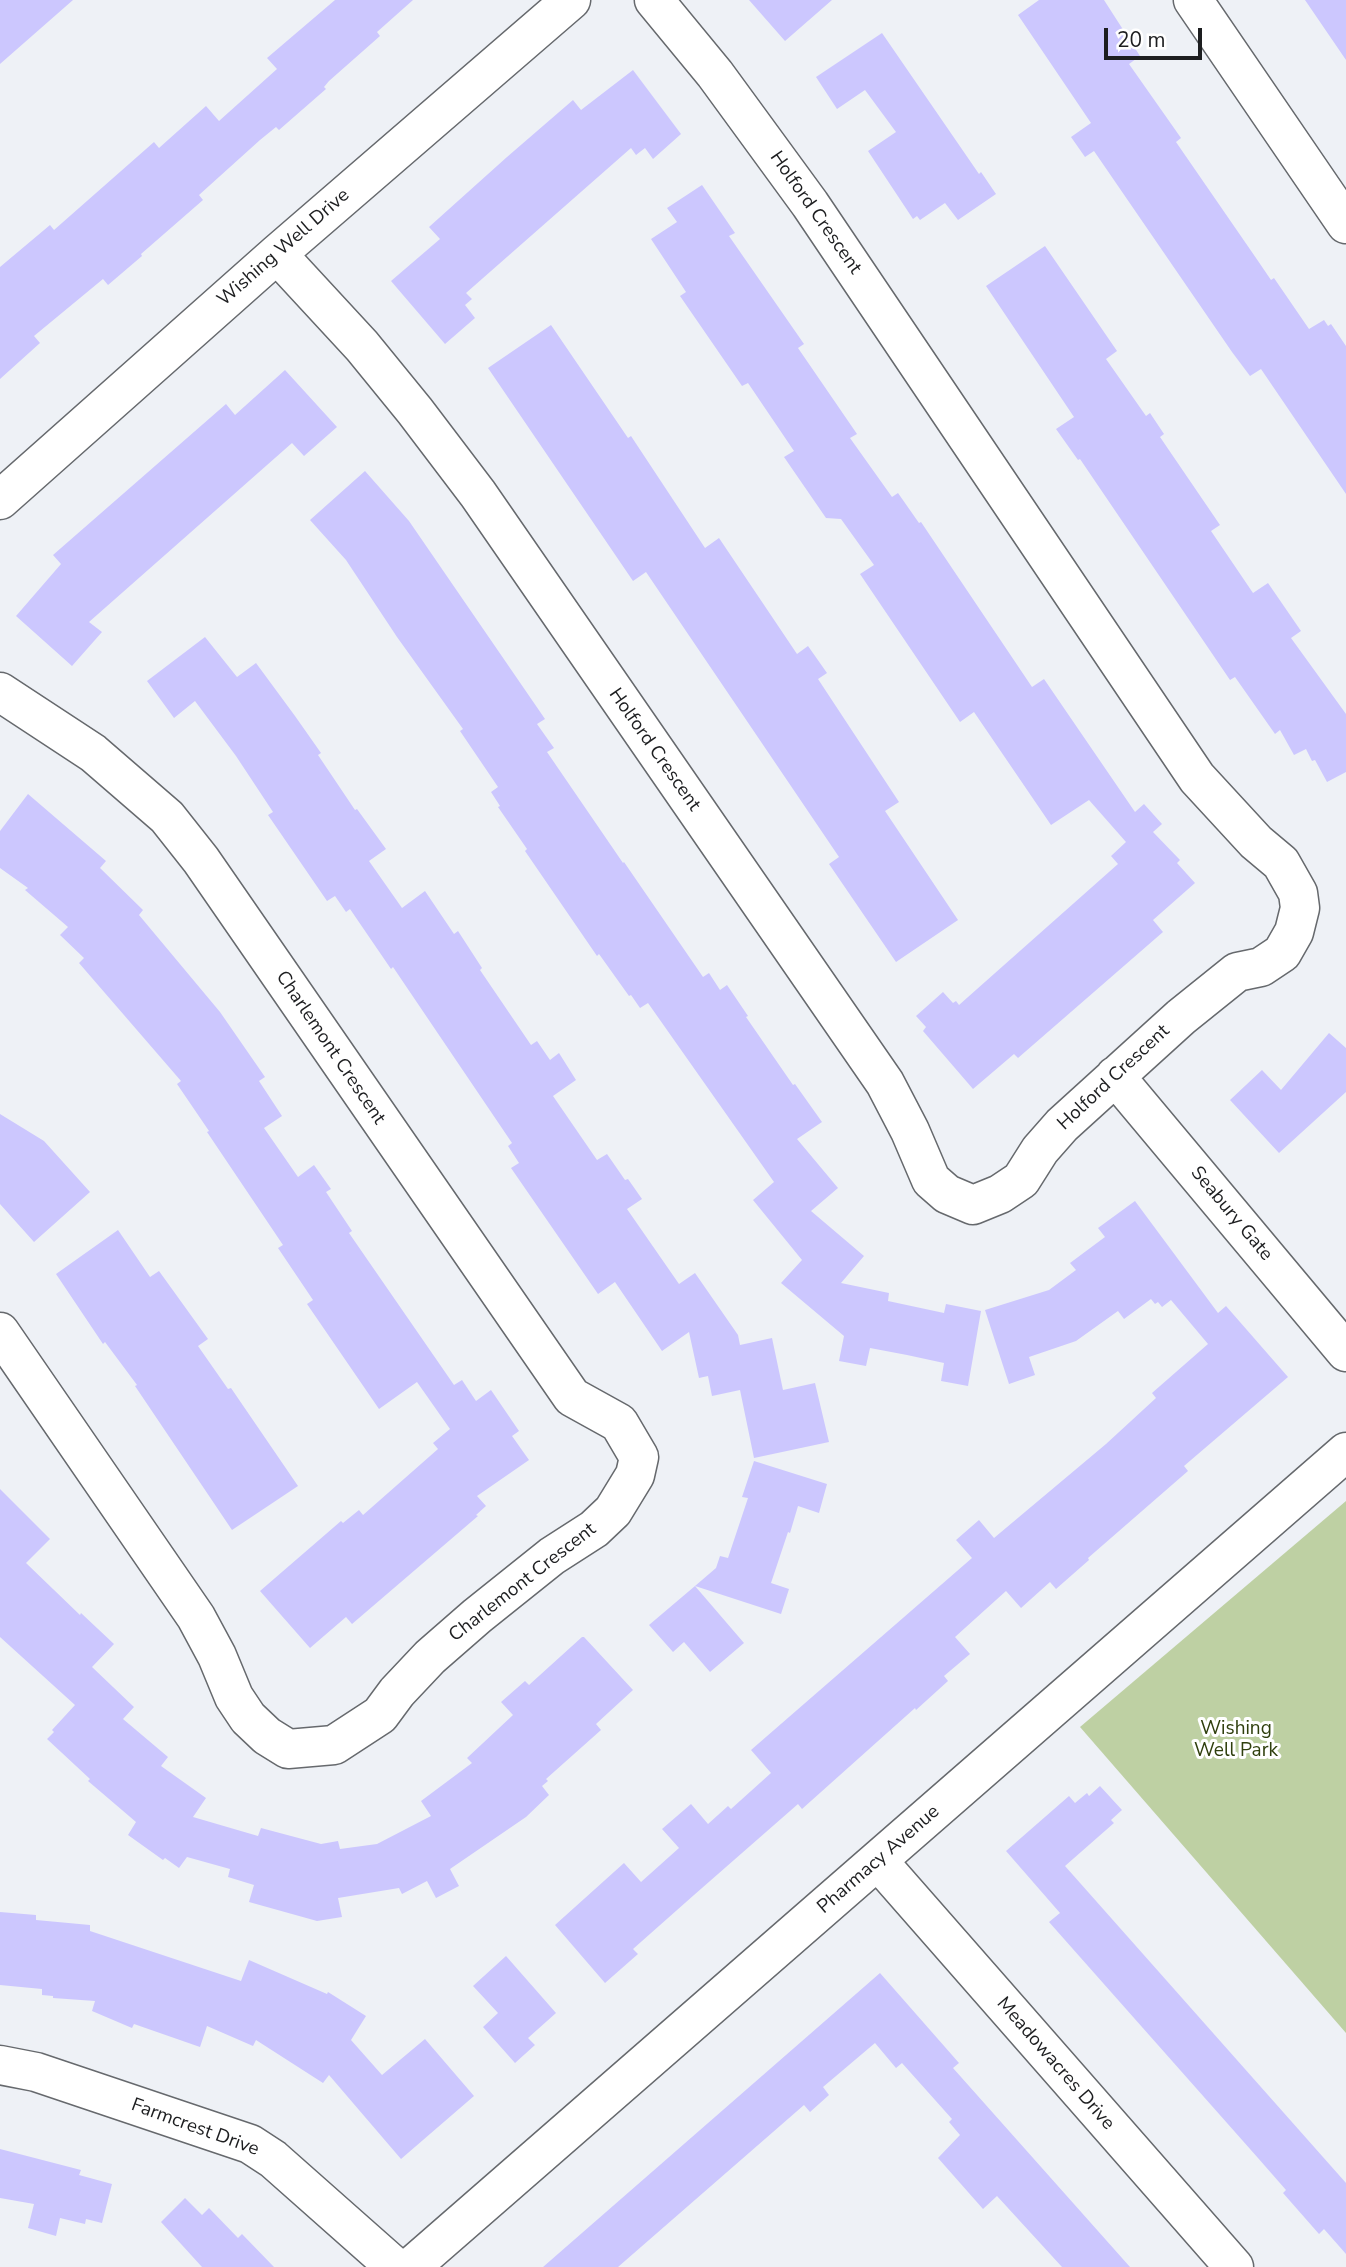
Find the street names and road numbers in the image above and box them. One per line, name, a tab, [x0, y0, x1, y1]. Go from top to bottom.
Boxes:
street label: Holford Crescent	[764, 147, 866, 279]
street label: Wishing Well Drive	[213, 184, 355, 312]
street label: Holford Crescent	[603, 684, 705, 816]
street label: Charlemont Crescent	[270, 967, 390, 1129]
street label: Holford Crescent	[1053, 1020, 1175, 1136]
street label: Seabury Gate	[1185, 1162, 1277, 1266]
street label: Charlemont Crescent	[445, 1519, 601, 1647]
street label: Pharmacy Avenue	[813, 1801, 945, 1919]
street label: Meadowacres Drive	[991, 1993, 1119, 2135]
street label: Farmcrest Drive	[128, 2094, 262, 2162]

